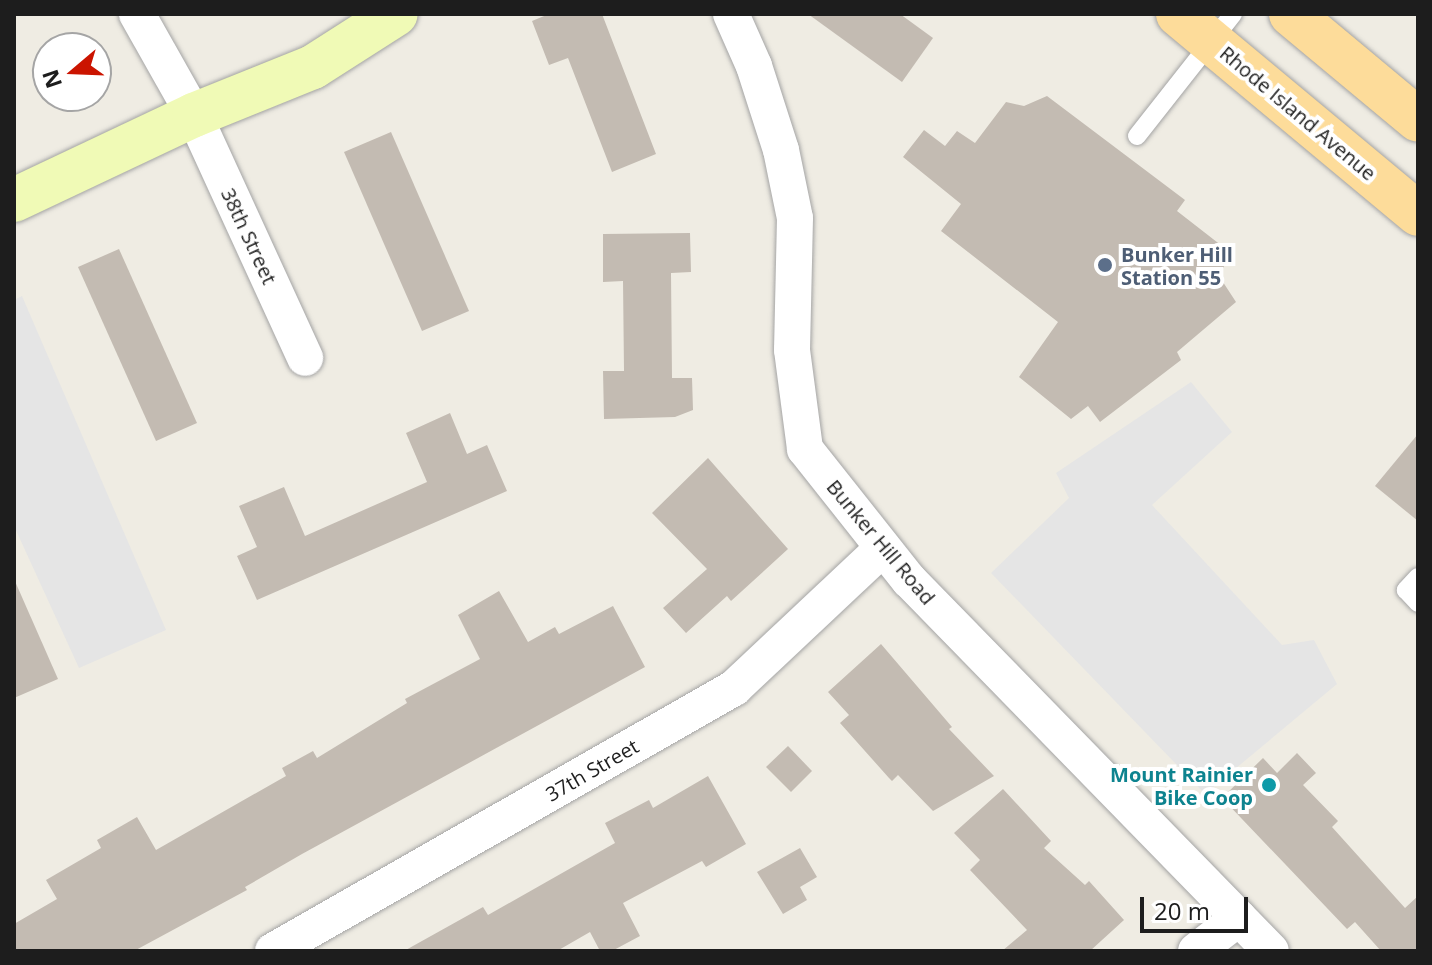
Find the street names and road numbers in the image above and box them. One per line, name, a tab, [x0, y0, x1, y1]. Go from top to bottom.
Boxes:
street label: Rhode Island Avenue	[1215, 41, 1381, 185]
street label: 38th Street	[216, 184, 282, 288]
street label: Bunker Hill Road	[822, 475, 940, 609]
street label: 37th Street	[541, 734, 643, 806]

